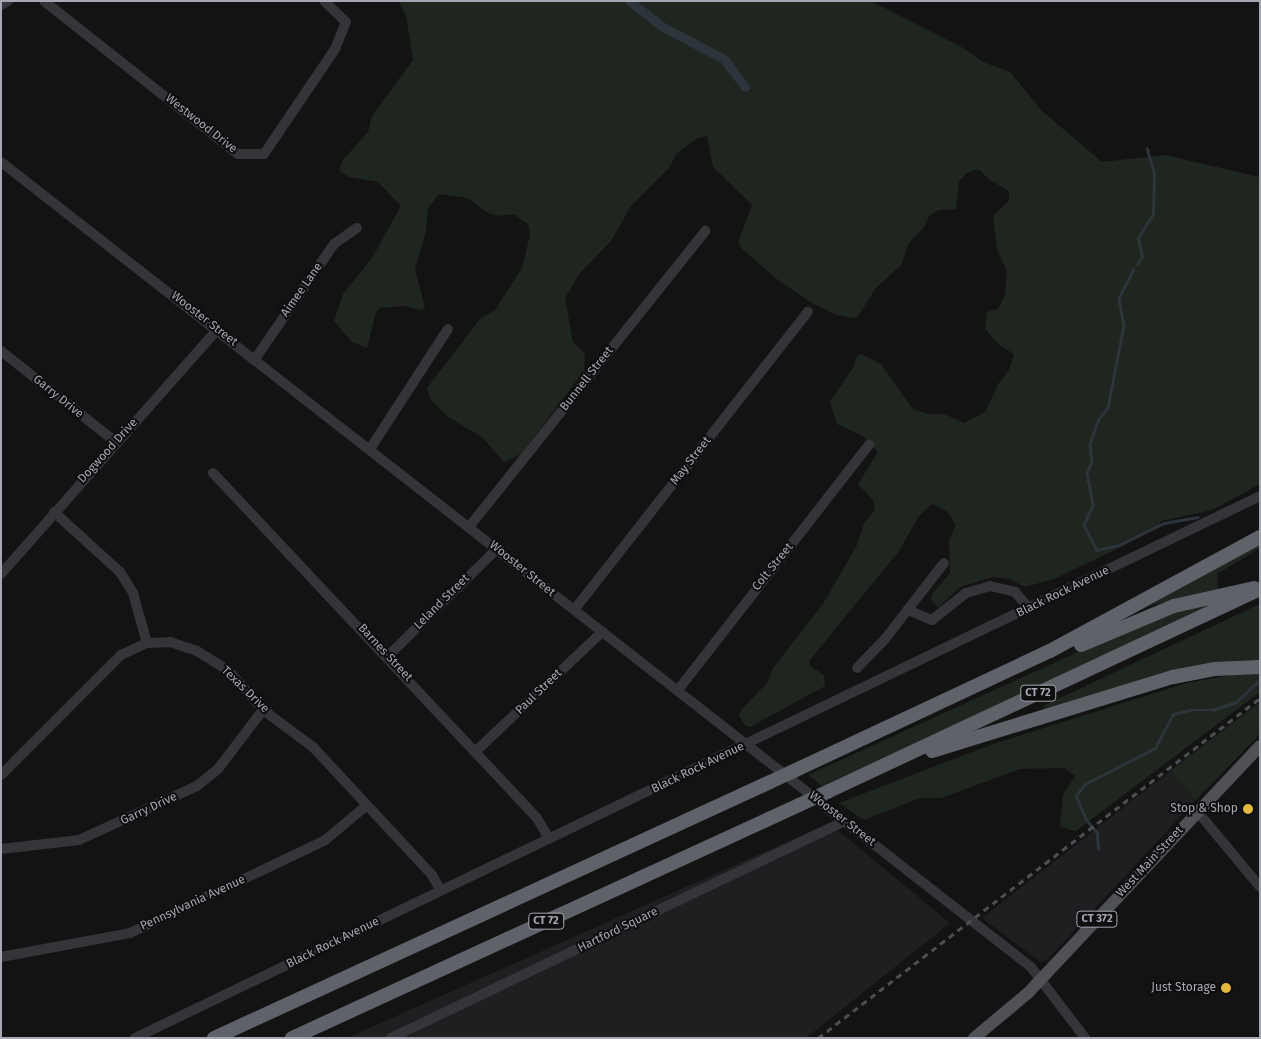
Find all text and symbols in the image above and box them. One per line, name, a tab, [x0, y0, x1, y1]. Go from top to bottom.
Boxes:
street label: Westwood Drive	[162, 91, 240, 157]
street label: Aimee Lane	[278, 260, 326, 320]
street label: Wooster Street	[168, 289, 240, 349]
street label: Bunnell Street	[557, 344, 617, 414]
street label: Garry Drive	[30, 372, 86, 422]
street label: Dogwood Drive	[75, 416, 141, 486]
street label: May Street	[668, 434, 714, 488]
street label: Wooster Street	[486, 538, 558, 600]
street label: Colt Street	[749, 540, 797, 594]
street label: Black Rock Avenue	[1014, 563, 1112, 621]
street label: Leland Street	[411, 571, 473, 633]
street label: Barnes Street	[355, 621, 415, 685]
street label: Texas Drive	[218, 664, 272, 716]
street label: Paul Street	[513, 666, 565, 718]
road number: CT 72	[1019, 684, 1057, 701]
street label: Black Rock Avenue	[649, 739, 747, 797]
street label: Wooster Street	[806, 789, 878, 849]
street label: Garry Drive	[119, 790, 179, 828]
place label: Stop & Shop	[1170, 802, 1238, 816]
marker: Stop & Shop	[1242, 803, 1254, 815]
street label: West Main Street	[1114, 824, 1186, 900]
street label: Pennsylvania Avenue	[138, 872, 248, 934]
street label: Hartford Square	[576, 904, 660, 956]
road number: CT 372	[1076, 911, 1118, 928]
road number: CT 72	[527, 912, 565, 929]
street label: Black Rock Avenue	[284, 914, 382, 972]
place label: Just Storage	[1151, 981, 1216, 995]
marker: Just Storage	[1220, 982, 1232, 994]

